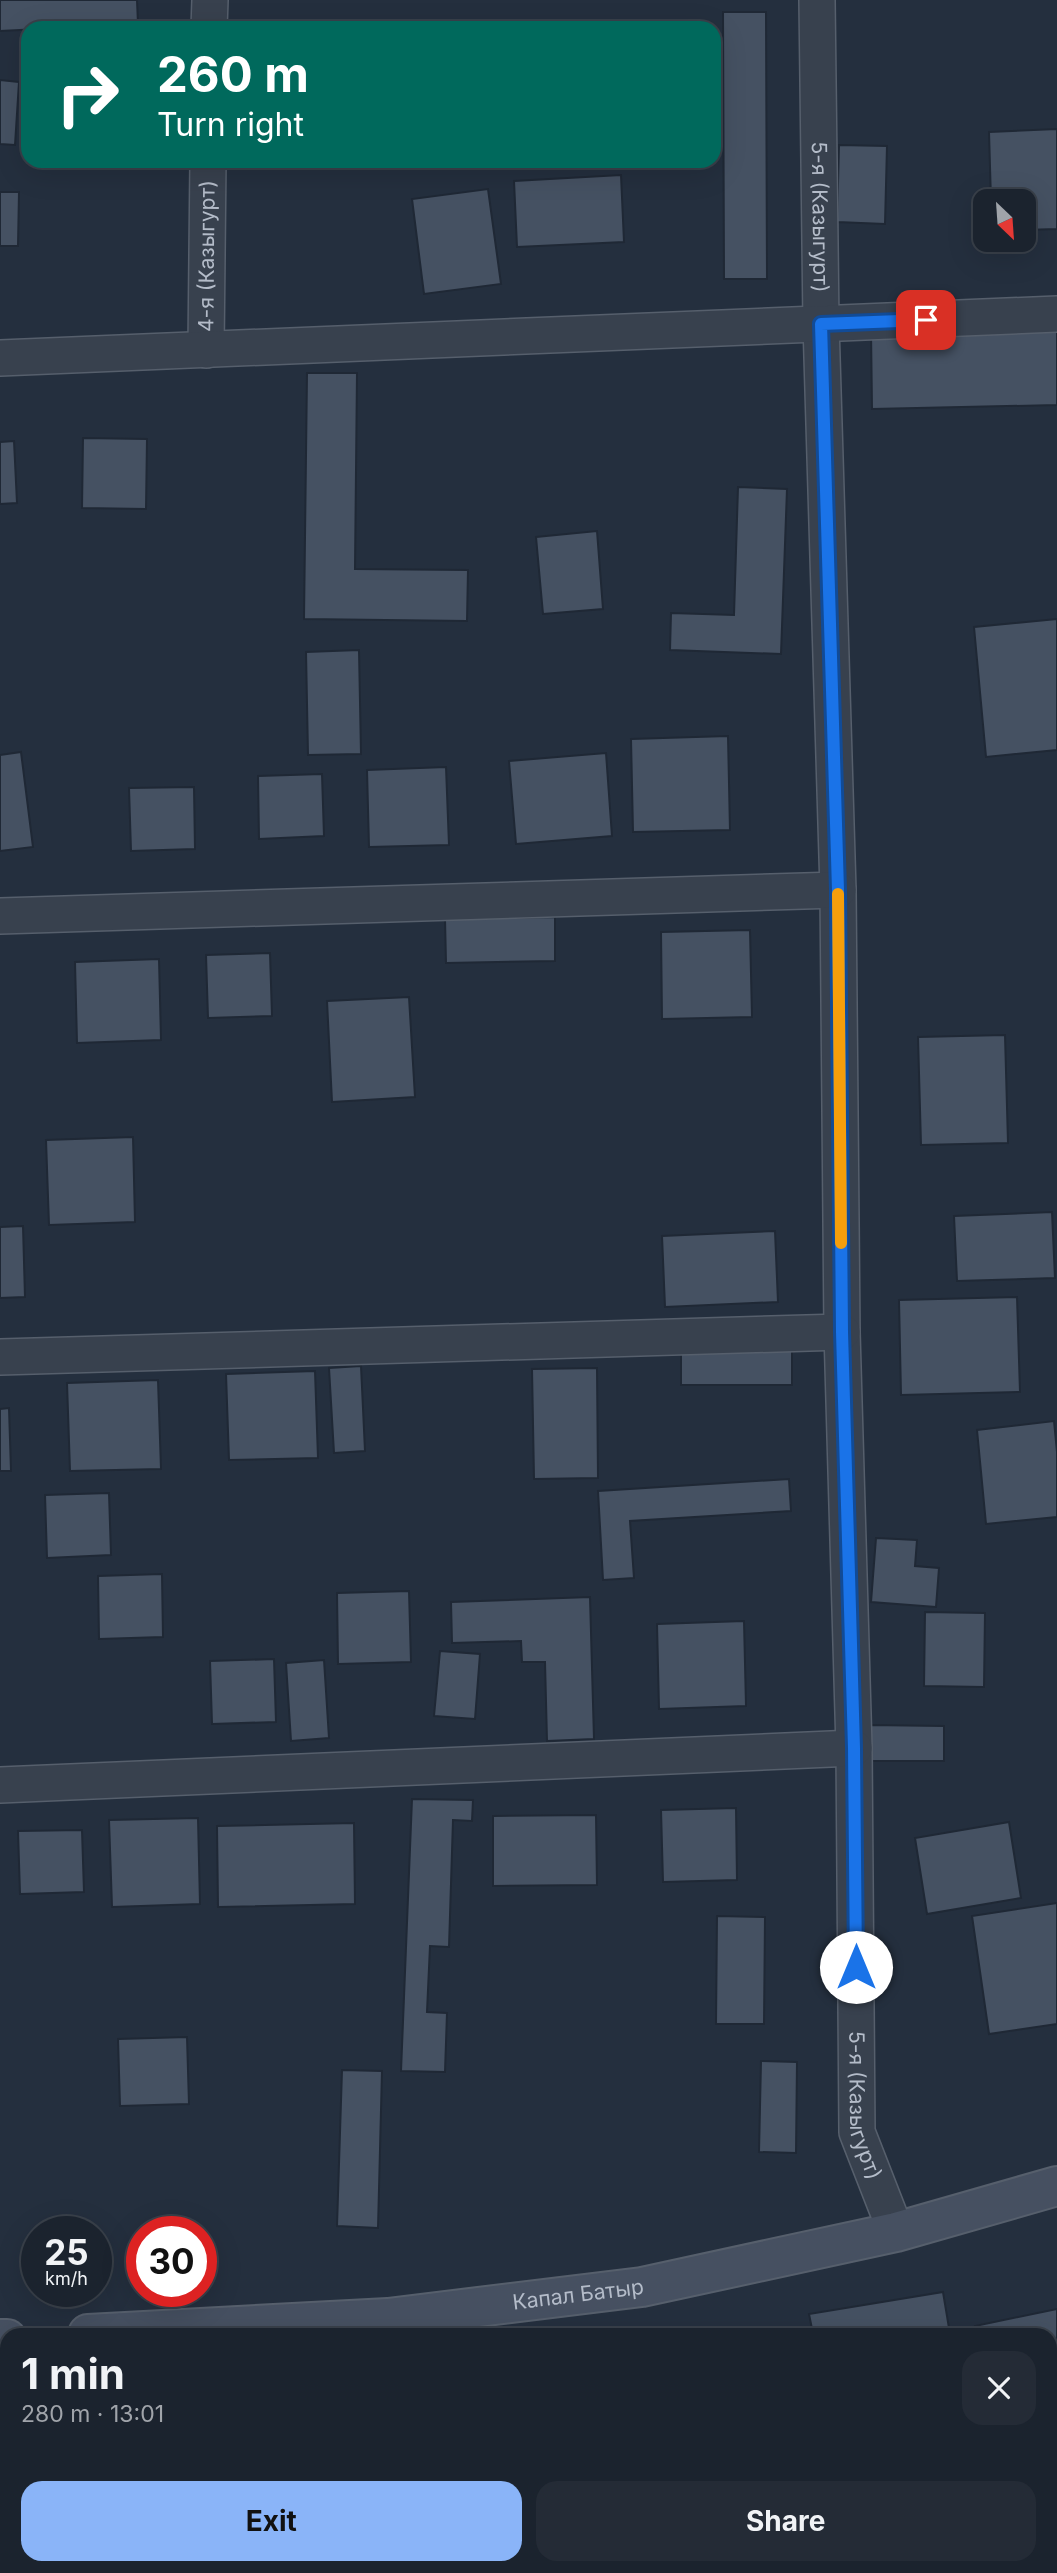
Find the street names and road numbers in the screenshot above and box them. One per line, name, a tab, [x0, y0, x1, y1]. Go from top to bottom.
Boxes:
street label: 5-я (Казыгурт)	[807, 141, 834, 293]
street label: 4-я (Казыгурт)	[193, 180, 220, 332]
street label: 5-я (Казыгурт)	[844, 2031, 887, 2183]
street label: Капал Батыр	[511, 2274, 645, 2315]

